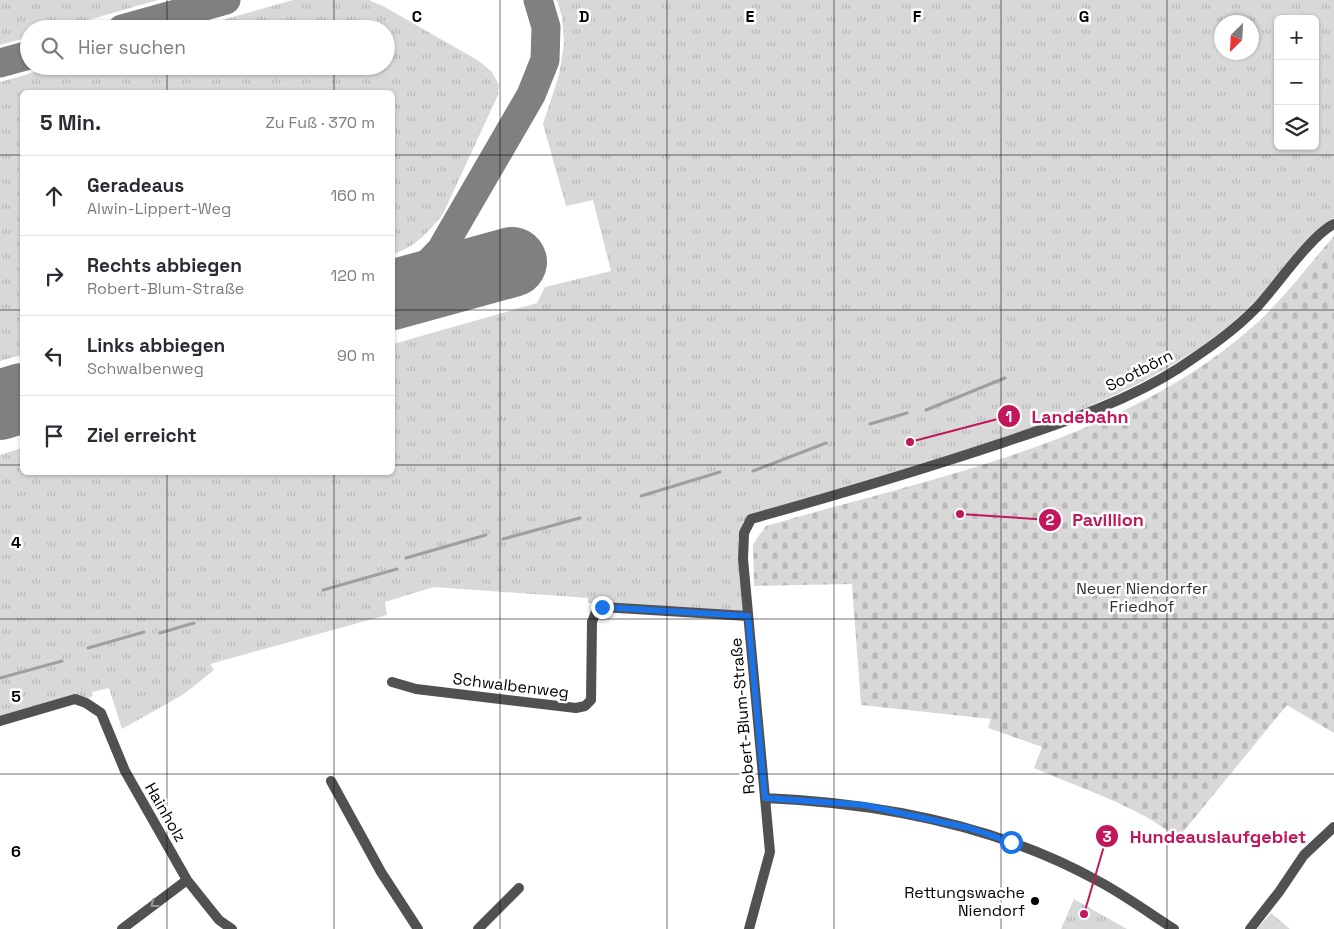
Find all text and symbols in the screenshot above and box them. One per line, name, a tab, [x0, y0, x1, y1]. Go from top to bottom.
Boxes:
text: C	[412, 6, 422, 27]
text: D	[579, 6, 589, 27]
text: E	[746, 6, 755, 27]
text: F	[913, 6, 922, 27]
text: G	[1079, 6, 1089, 27]
north arrow	[1214, 15, 1259, 60]
map controls	[1274, 15, 1319, 150]
button: +	[1274, 15, 1319, 60]
search box	[20, 20, 395, 75]
icon: search	[38, 34, 66, 62]
text: Hier suchen	[78, 35, 186, 60]
button: −	[1274, 60, 1319, 105]
button: layers	[1274, 105, 1319, 150]
text: 5 Min.	[40, 109, 101, 136]
text: Zu Fuß · 370 m	[266, 112, 375, 133]
text: Geradeaus	[87, 173, 184, 198]
icon: ahead	[40, 182, 68, 210]
text: 160 m	[330, 185, 375, 206]
text: Alwin-Lippert-Weg	[87, 198, 231, 219]
text: Rechts abbiegen	[87, 253, 242, 278]
icon: right	[40, 262, 68, 290]
text: 120 m	[331, 265, 375, 286]
text: Robert-Blum-Straße	[87, 278, 244, 299]
text: Links abbiegen	[87, 333, 225, 358]
icon: left	[40, 342, 68, 370]
text: 90 m	[337, 345, 375, 366]
street label: Sootbörn	[1102, 345, 1176, 396]
text: Schwalbenweg	[87, 358, 204, 379]
callout: Landebahn	[997, 400, 1139, 433]
text: Landebahn	[1031, 405, 1129, 428]
text: 1	[1006, 407, 1012, 426]
icon: arrive	[40, 422, 68, 450]
text: Ziel erreicht	[87, 423, 197, 448]
callout: Pavillion	[1037, 504, 1154, 537]
text: Pavillion	[1072, 508, 1144, 531]
text: 2	[1046, 510, 1055, 529]
text: 4	[11, 532, 21, 553]
park label: Neuer Niendorfer Friedhof	[1076, 578, 1208, 617]
route end	[591, 596, 614, 619]
street label: Robert-Blum-Straße	[725, 637, 760, 795]
street label: Schwalbenweg	[452, 668, 570, 703]
text: 5	[11, 686, 21, 707]
street label: Hainholz	[140, 779, 191, 846]
callout: Hundeauslaufgebiet	[1095, 820, 1316, 853]
text: Hundeauslaufgebiet	[1130, 825, 1306, 848]
text: 3	[1102, 827, 1112, 846]
route start	[1000, 831, 1023, 854]
text: 6	[11, 841, 21, 862]
place label: Rettungswache Niendorf	[904, 882, 1025, 921]
marker: Rettungswache Niendorf	[1029, 895, 1041, 907]
one-way arrow	[151, 899, 160, 907]

